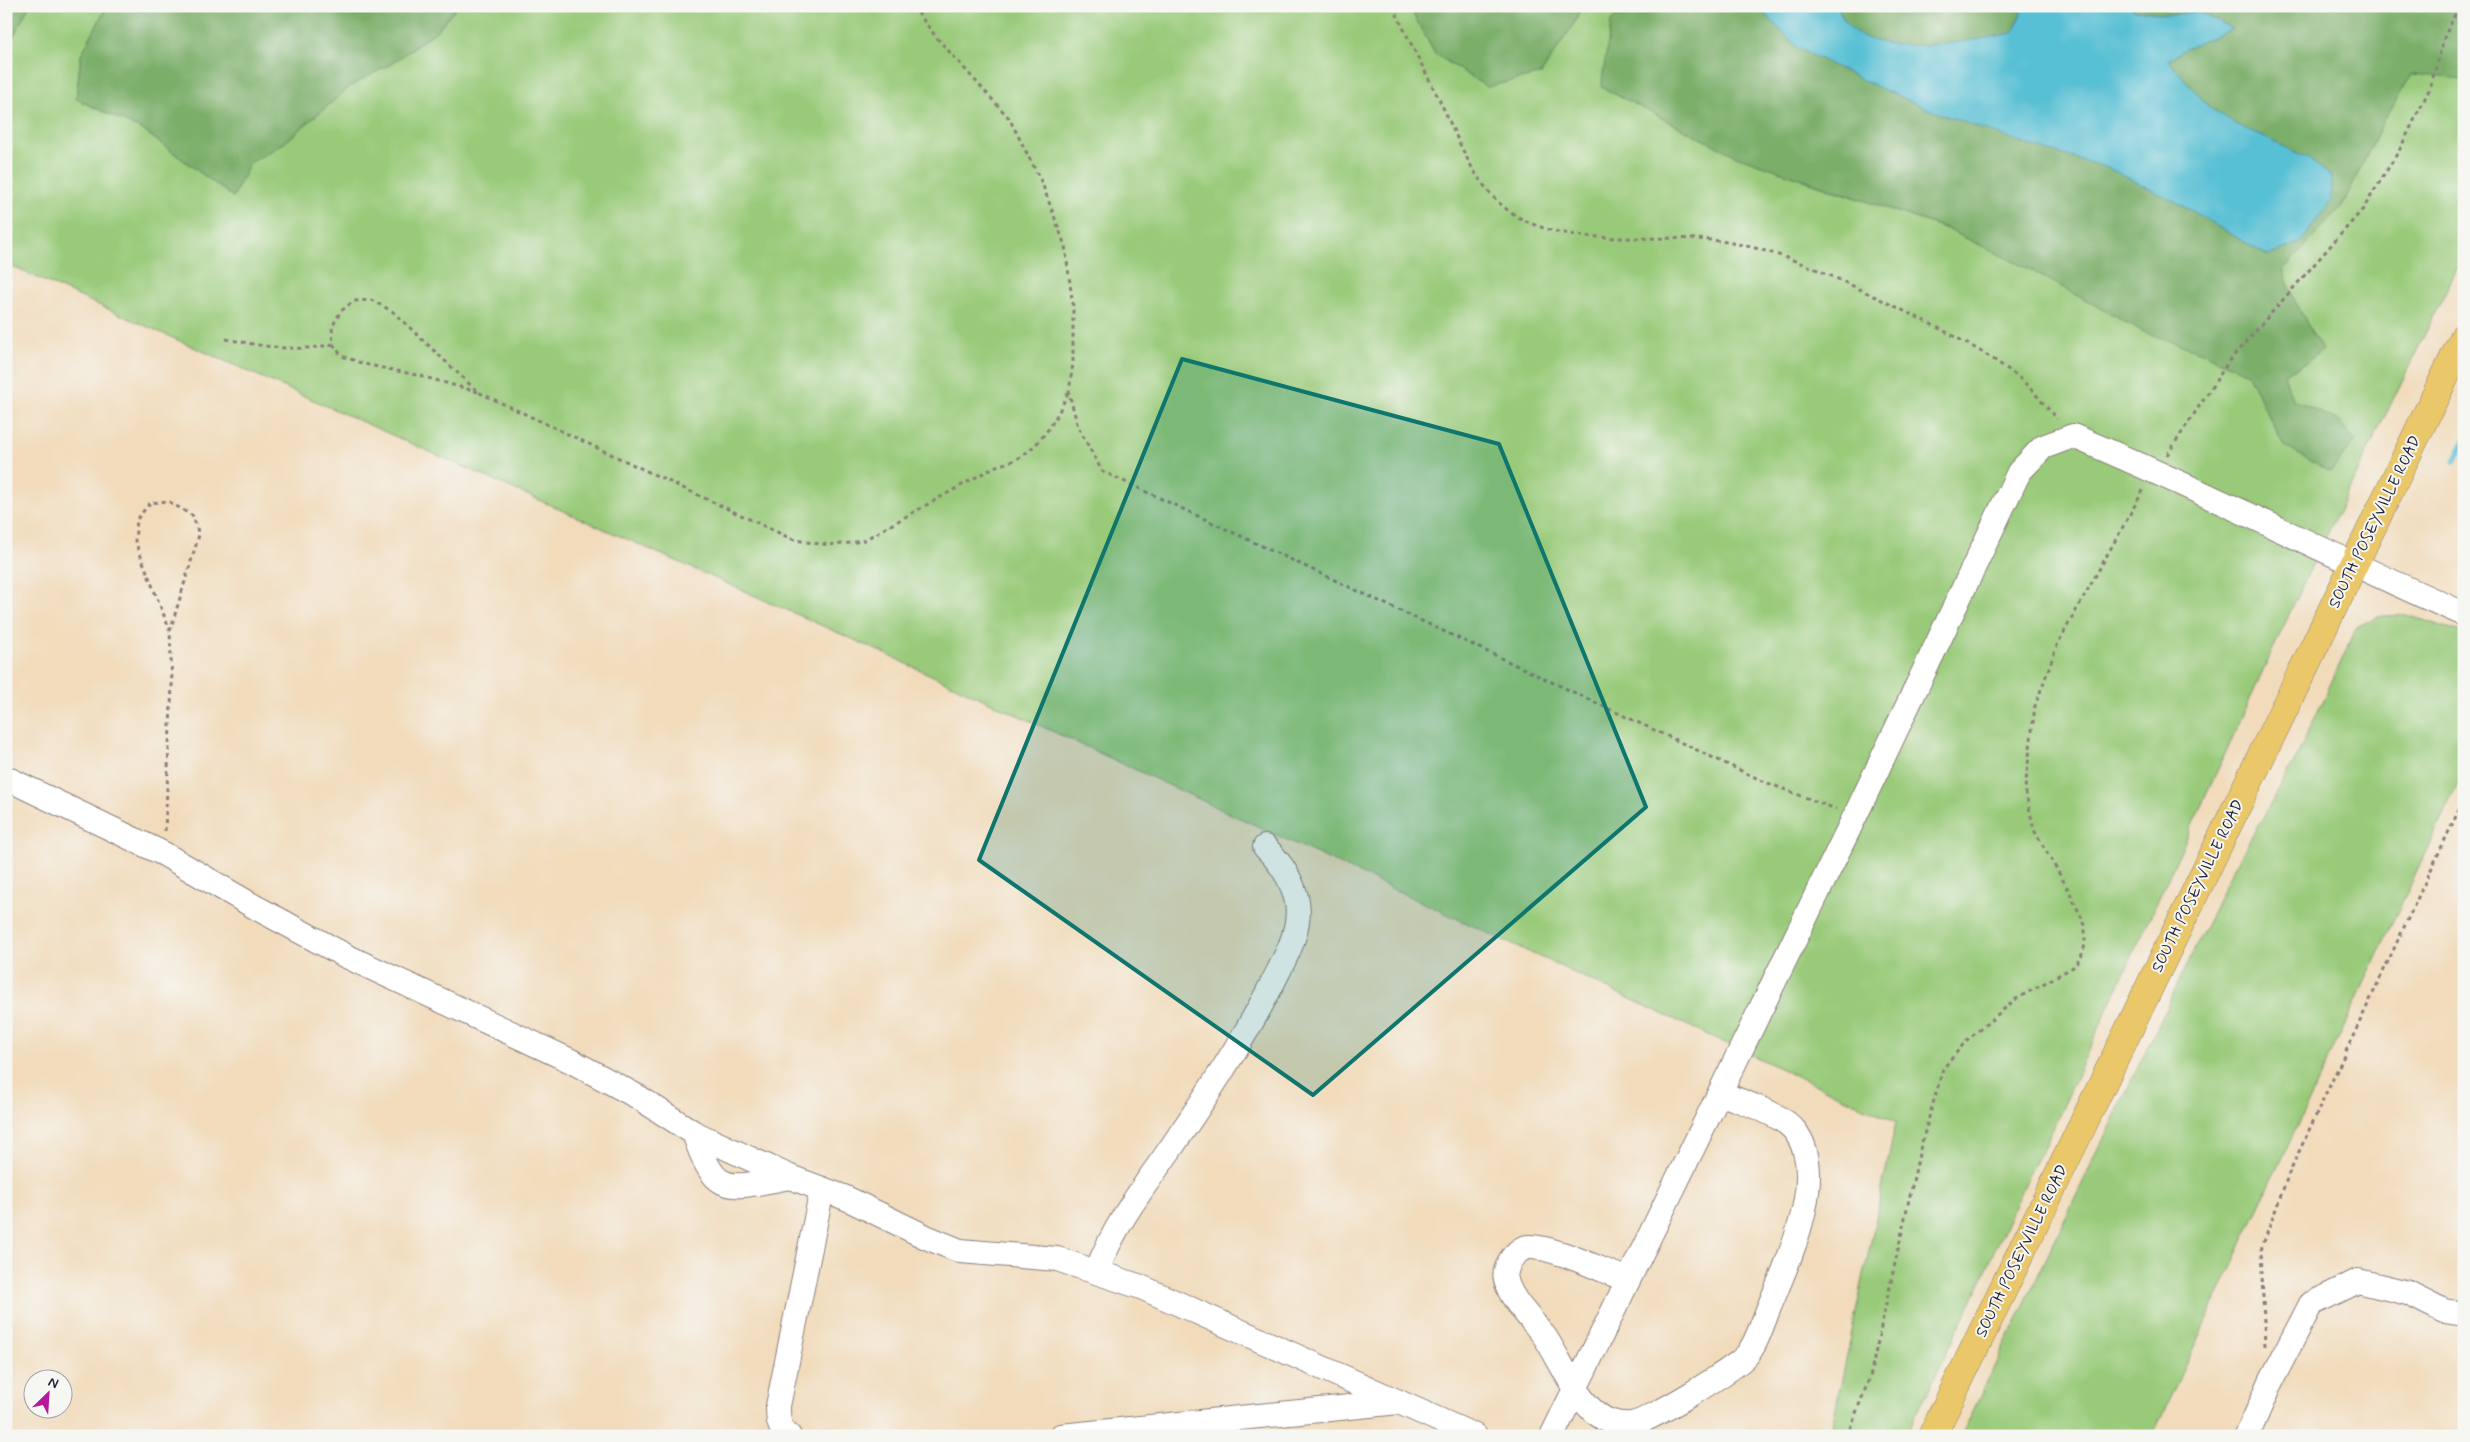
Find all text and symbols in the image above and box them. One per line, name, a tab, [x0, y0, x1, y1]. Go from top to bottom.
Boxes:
street label: SOUTH POSEYVILLE ROAD	[2324, 432, 2426, 612]
street label: SOUTH POSEYVILLE ROAD	[2147, 796, 2249, 976]
street label: SOUTH POSEYVILLE ROAD	[1971, 1161, 2073, 1341]
north arrow	[22, 1370, 72, 1420]
text: N	[45, 1373, 61, 1393]

